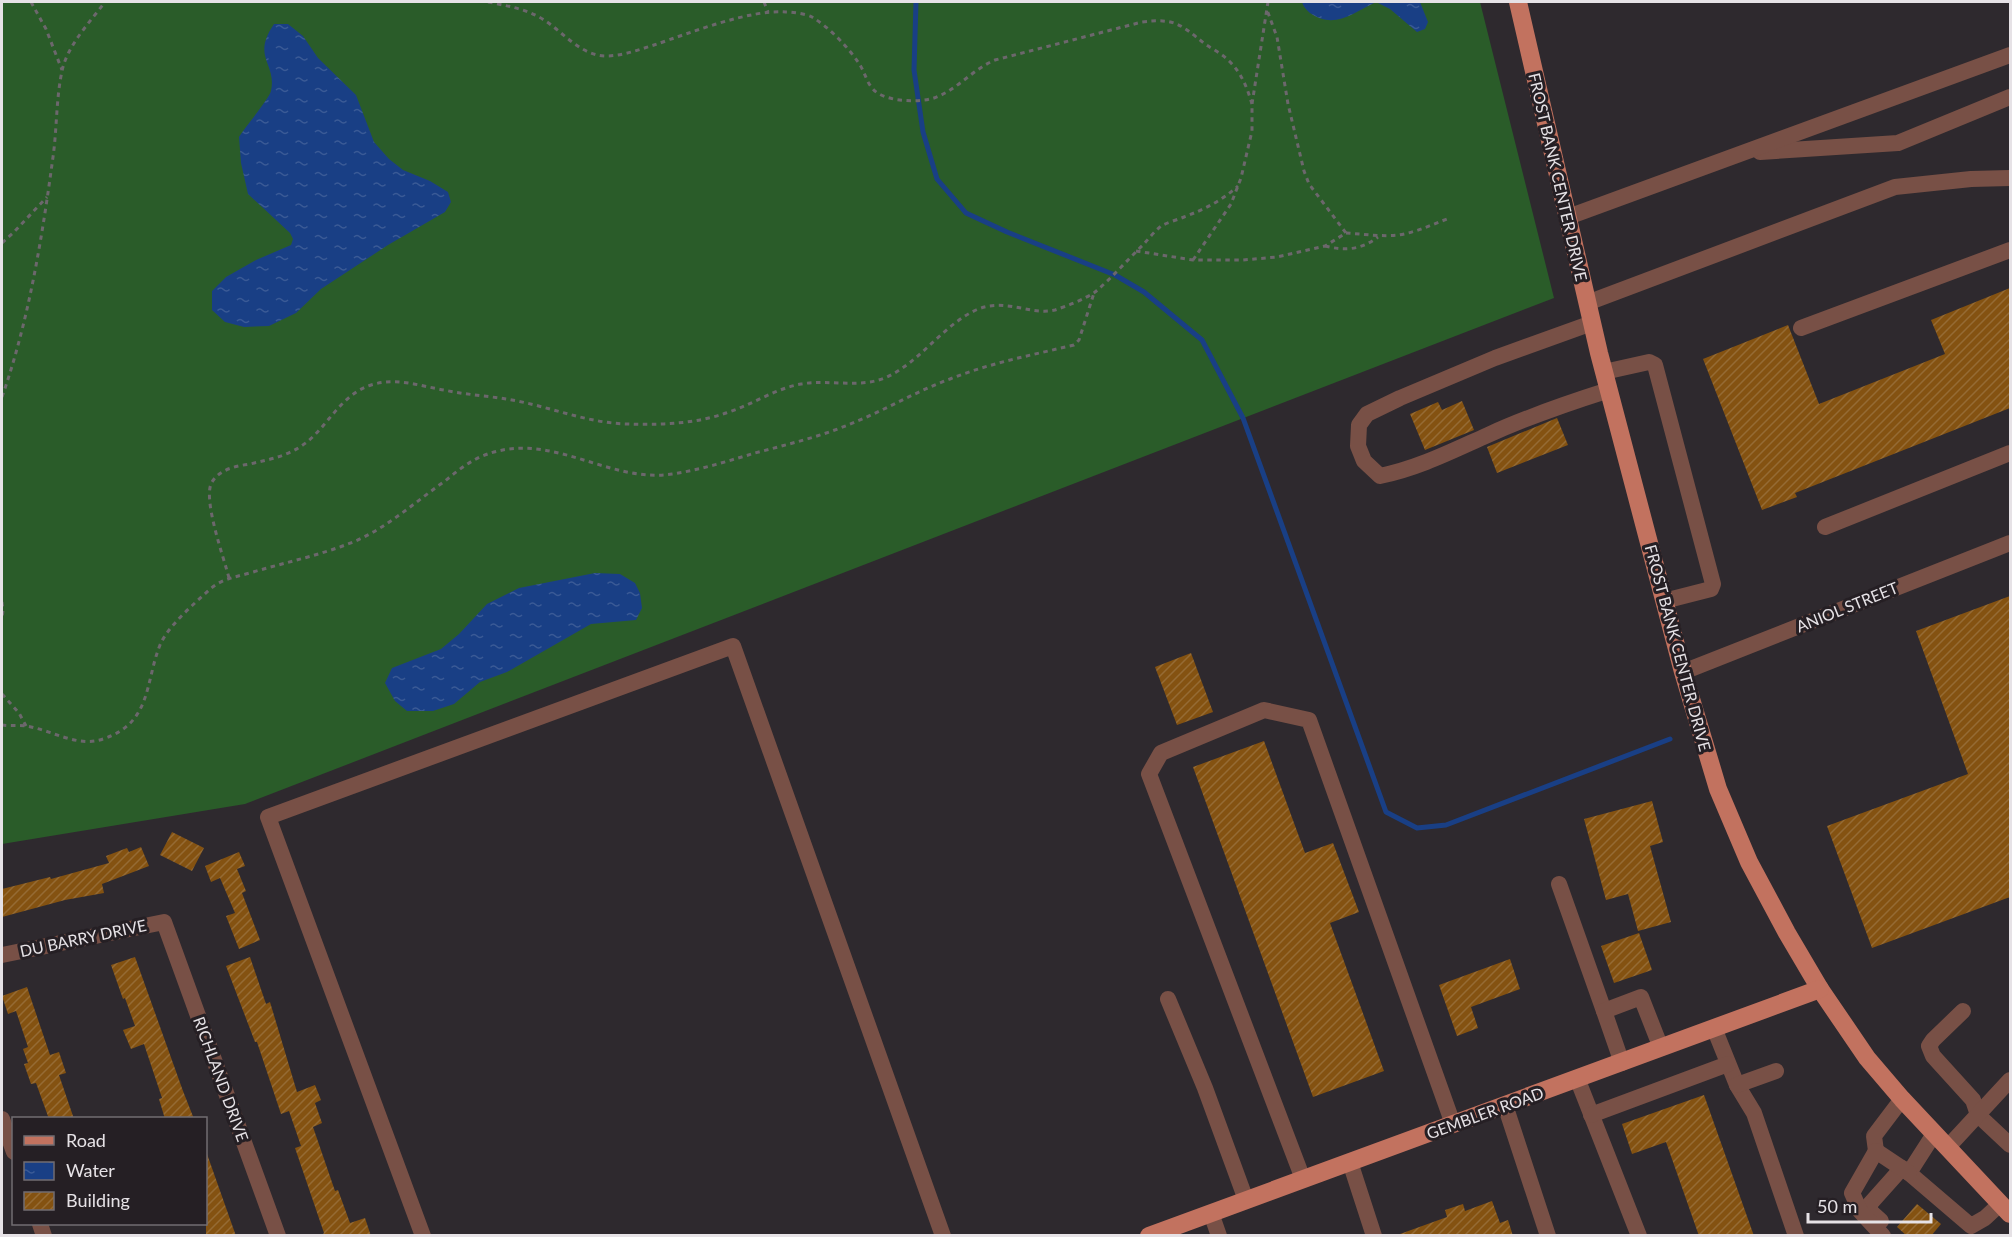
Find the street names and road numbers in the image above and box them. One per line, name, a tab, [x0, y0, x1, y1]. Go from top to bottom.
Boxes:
street label: FROST BANK CENTER DRIVE	[1525, 71, 1592, 283]
street label: FROST BANK CENTER DRIVE	[1642, 542, 1715, 753]
street label: ANIOL STREET	[1793, 577, 1901, 636]
street label: DU BARRY DRIVE	[18, 915, 148, 960]
street label: RICHLAND DRIVE	[190, 1014, 253, 1144]
street label: GEMBLER ROAD	[1424, 1083, 1546, 1143]

